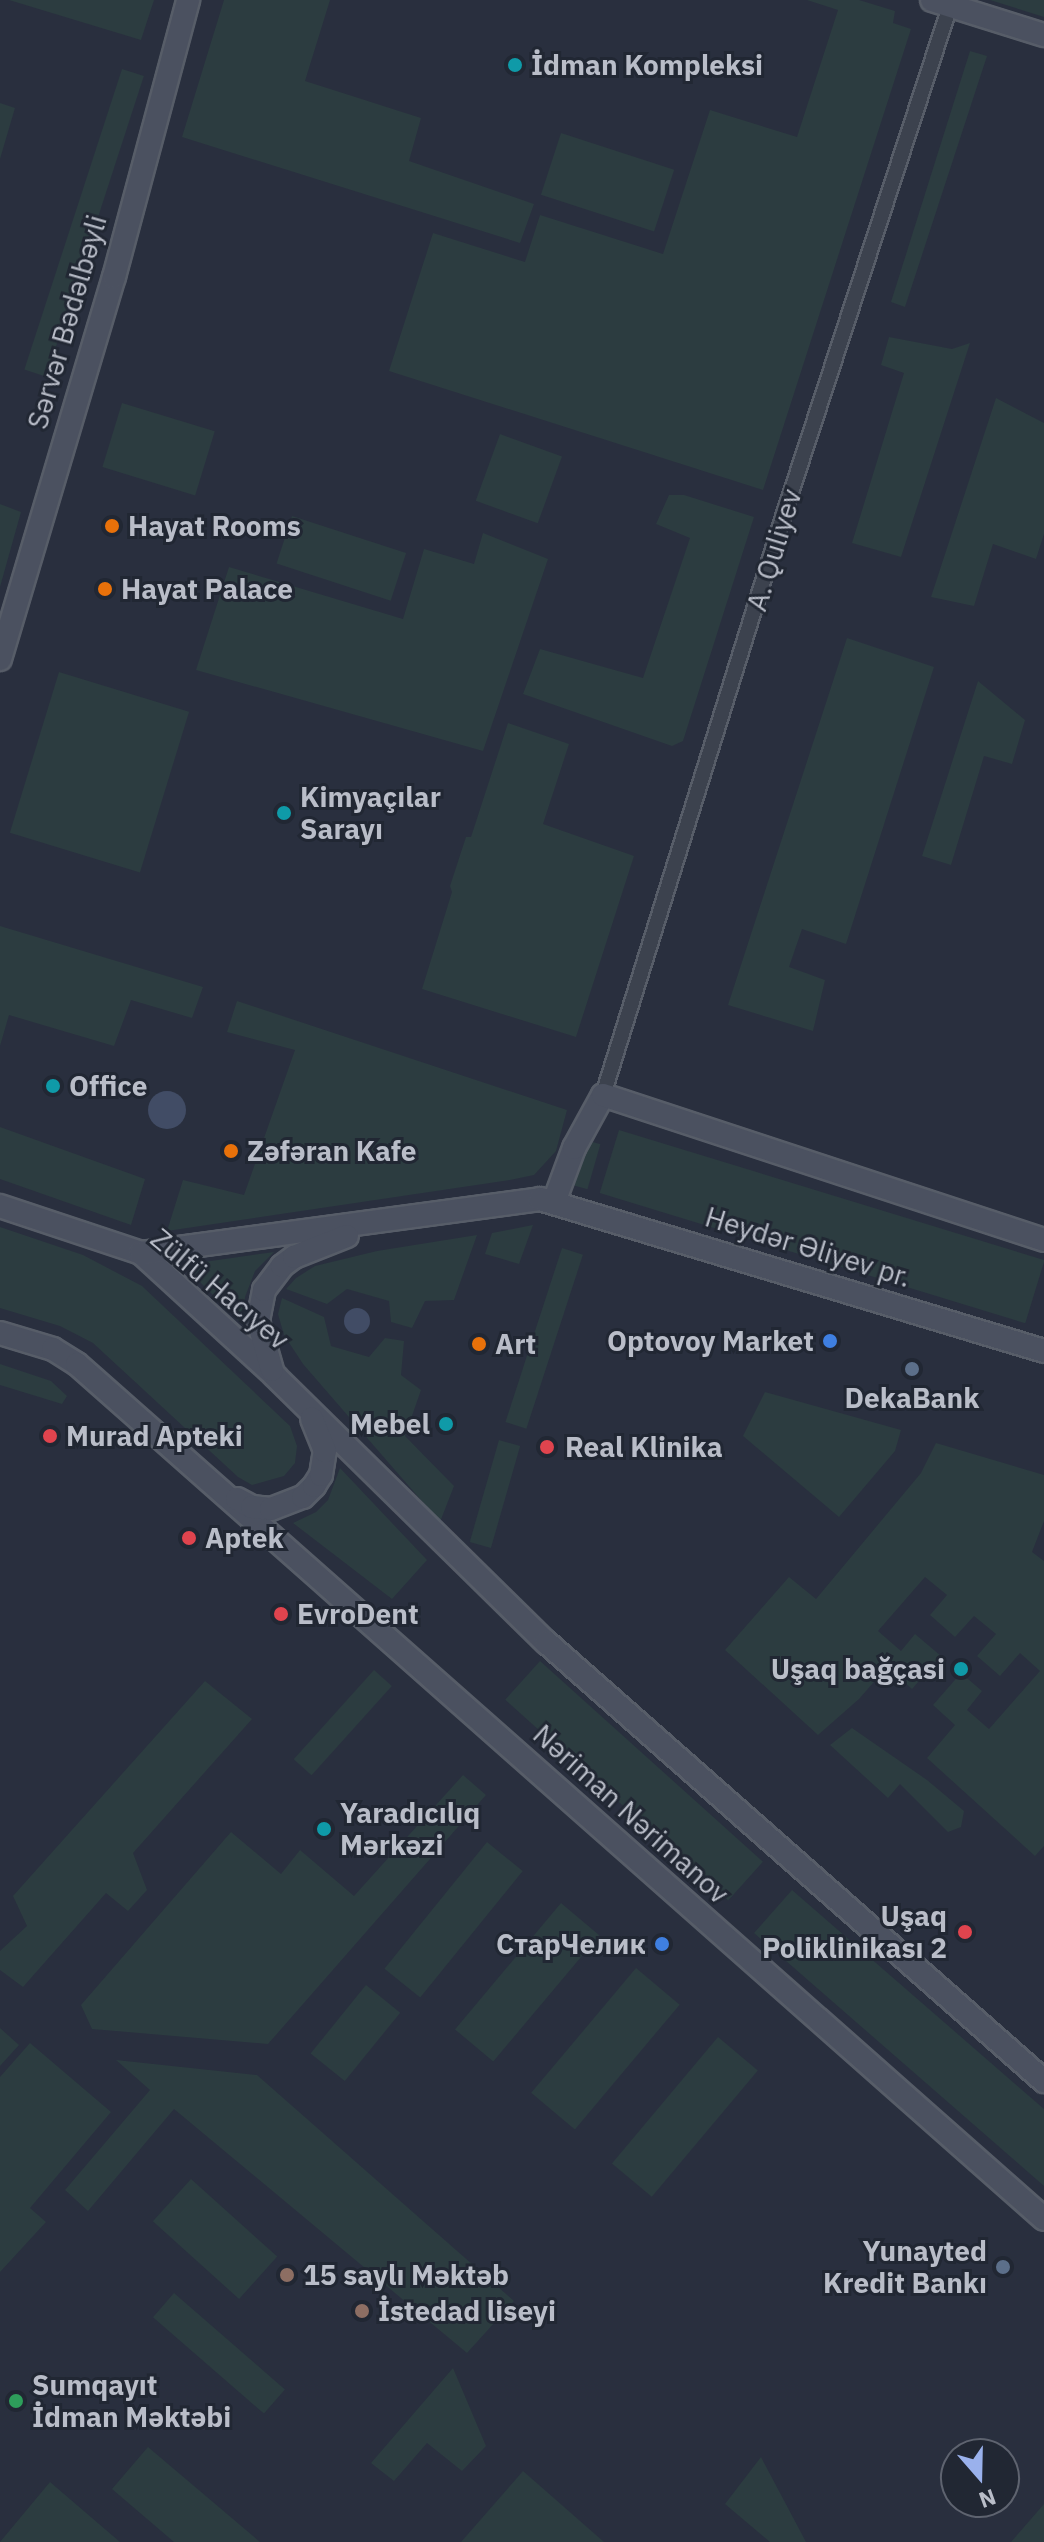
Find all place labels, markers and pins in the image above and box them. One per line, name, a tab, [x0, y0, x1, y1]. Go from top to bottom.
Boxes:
place label: İdman Kompleksi	[531, 48, 763, 82]
marker: İdman Kompleksi	[506, 56, 524, 74]
place label: Hayat Rooms	[128, 509, 301, 543]
marker: Hayat Rooms	[103, 517, 121, 535]
place label: Hayat Palace	[121, 572, 293, 606]
marker: Hayat Palace	[96, 580, 114, 598]
place label: Kimyaçılar Sarayı	[300, 780, 441, 846]
marker: Kimyaçılar Sarayı	[275, 804, 293, 822]
place label: Office	[69, 1069, 147, 1103]
marker: Office	[44, 1077, 62, 1095]
place label: Zәfәran Kafe	[247, 1134, 417, 1168]
marker: Zәfәran Kafe	[222, 1142, 240, 1160]
place label: Optovoy Market	[607, 1324, 814, 1358]
place label: Art	[495, 1327, 536, 1361]
marker: Optovoy Market	[821, 1332, 839, 1350]
marker: Art	[470, 1335, 488, 1353]
marker: DekaBank	[903, 1360, 921, 1378]
place label: DekaBank	[845, 1381, 979, 1415]
place label: Mebel	[350, 1407, 430, 1441]
marker: Mebel	[437, 1415, 455, 1433]
place label: Murad Apteki	[66, 1419, 243, 1453]
marker: Murad Apteki	[41, 1427, 59, 1445]
place label: Real Klinika	[565, 1430, 723, 1464]
marker: Real Klinika	[536, 1436, 558, 1458]
place label: Aptek	[205, 1521, 284, 1555]
marker: Aptek	[180, 1529, 198, 1547]
place label: EvroDent	[297, 1597, 419, 1631]
marker: EvroDent	[272, 1605, 290, 1623]
place label: Uşaq bağçasi	[771, 1652, 945, 1686]
marker: Uşaq bağçasi	[952, 1660, 970, 1678]
place label: Yaradıcılıq Mərkəzi	[340, 1796, 480, 1862]
marker: Yaradıcılıq Mərkəzi	[315, 1820, 333, 1838]
place label: Uşaq Poliklinikası 2	[762, 1899, 947, 1965]
marker: Uşaq Poliklinikası 2	[954, 1921, 976, 1943]
place label: СтарЧелик	[496, 1927, 646, 1961]
marker: СтарЧелик	[653, 1935, 671, 1953]
place label: Yunayted Kredit Bankı	[823, 2234, 987, 2300]
place label: 15 saylı Məktəb	[303, 2258, 509, 2292]
marker: Yunayted Kredit Bankı	[994, 2258, 1012, 2276]
marker: 15 saylı Məktəb	[278, 2266, 296, 2284]
place label: İstedad liseyi	[378, 2294, 556, 2328]
marker: İstedad liseyi	[353, 2302, 371, 2320]
place label: Sumqayıt İdman Məktəbi	[32, 2368, 231, 2434]
marker: Sumqayıt İdman Məktəbi	[7, 2392, 25, 2410]

